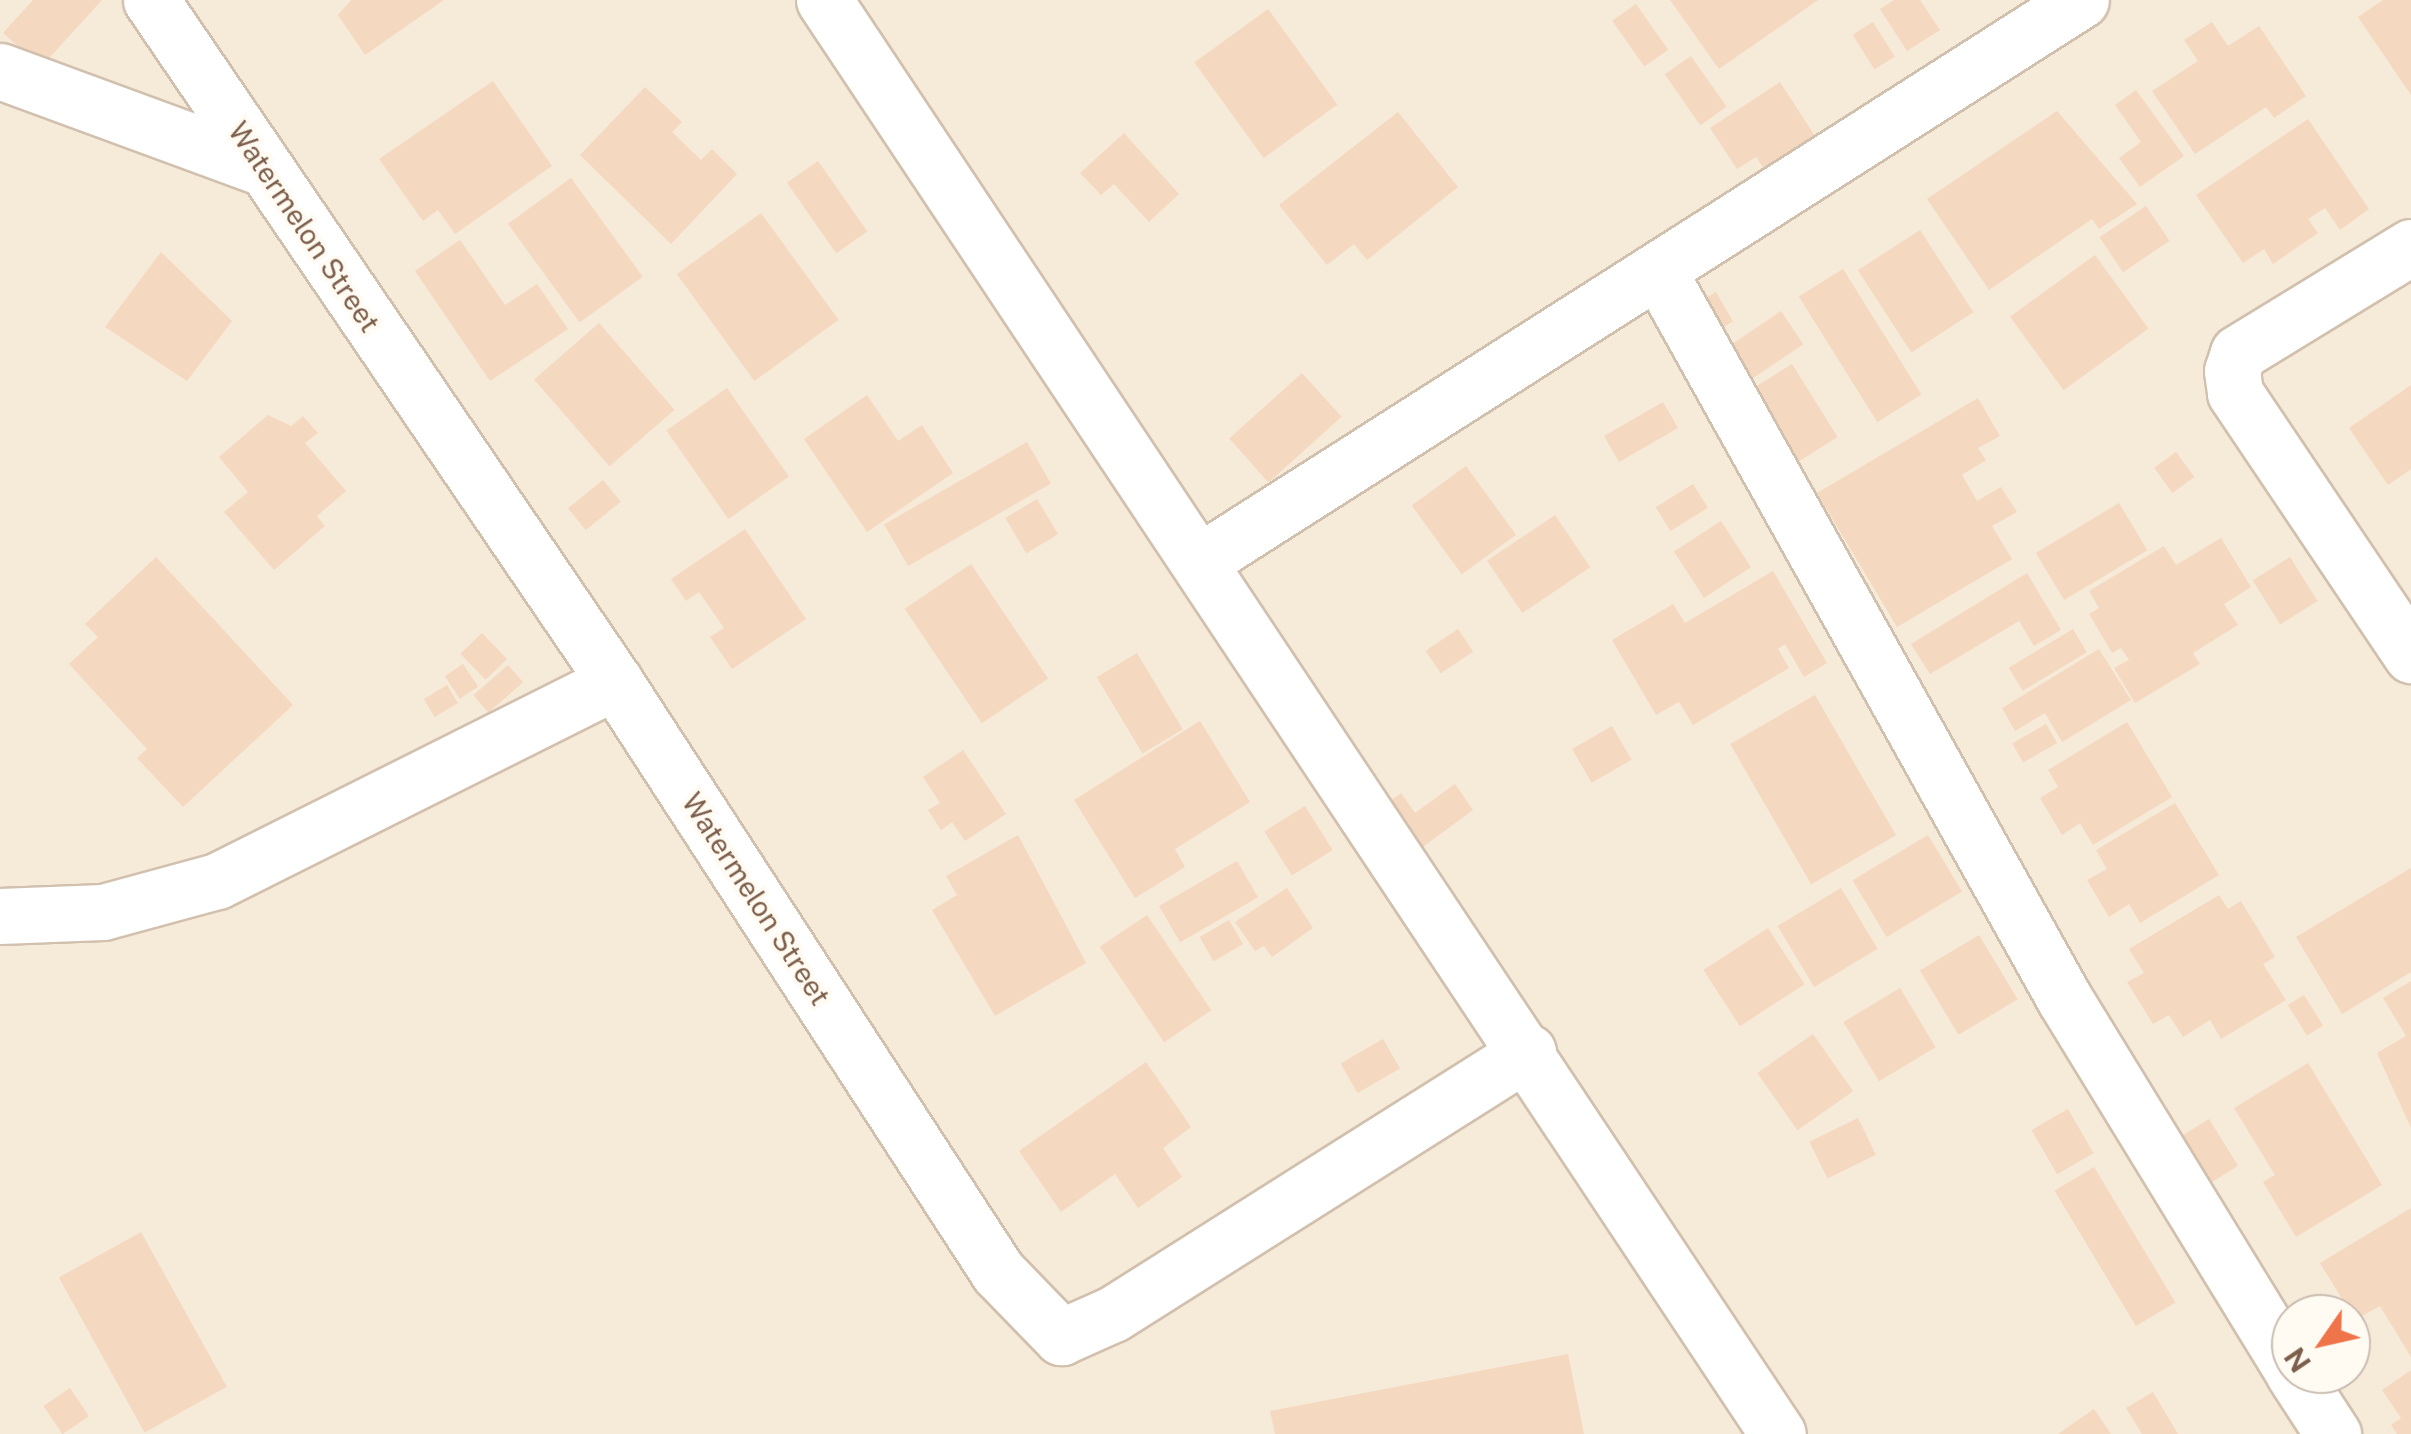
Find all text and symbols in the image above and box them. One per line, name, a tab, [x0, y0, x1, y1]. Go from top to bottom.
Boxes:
street label: Watermelon Street	[221, 116, 387, 338]
street label: Watermelon Street	[675, 787, 837, 1011]
north arrow	[2271, 1294, 2371, 1394]
text: N	[2278, 1342, 2317, 1378]

